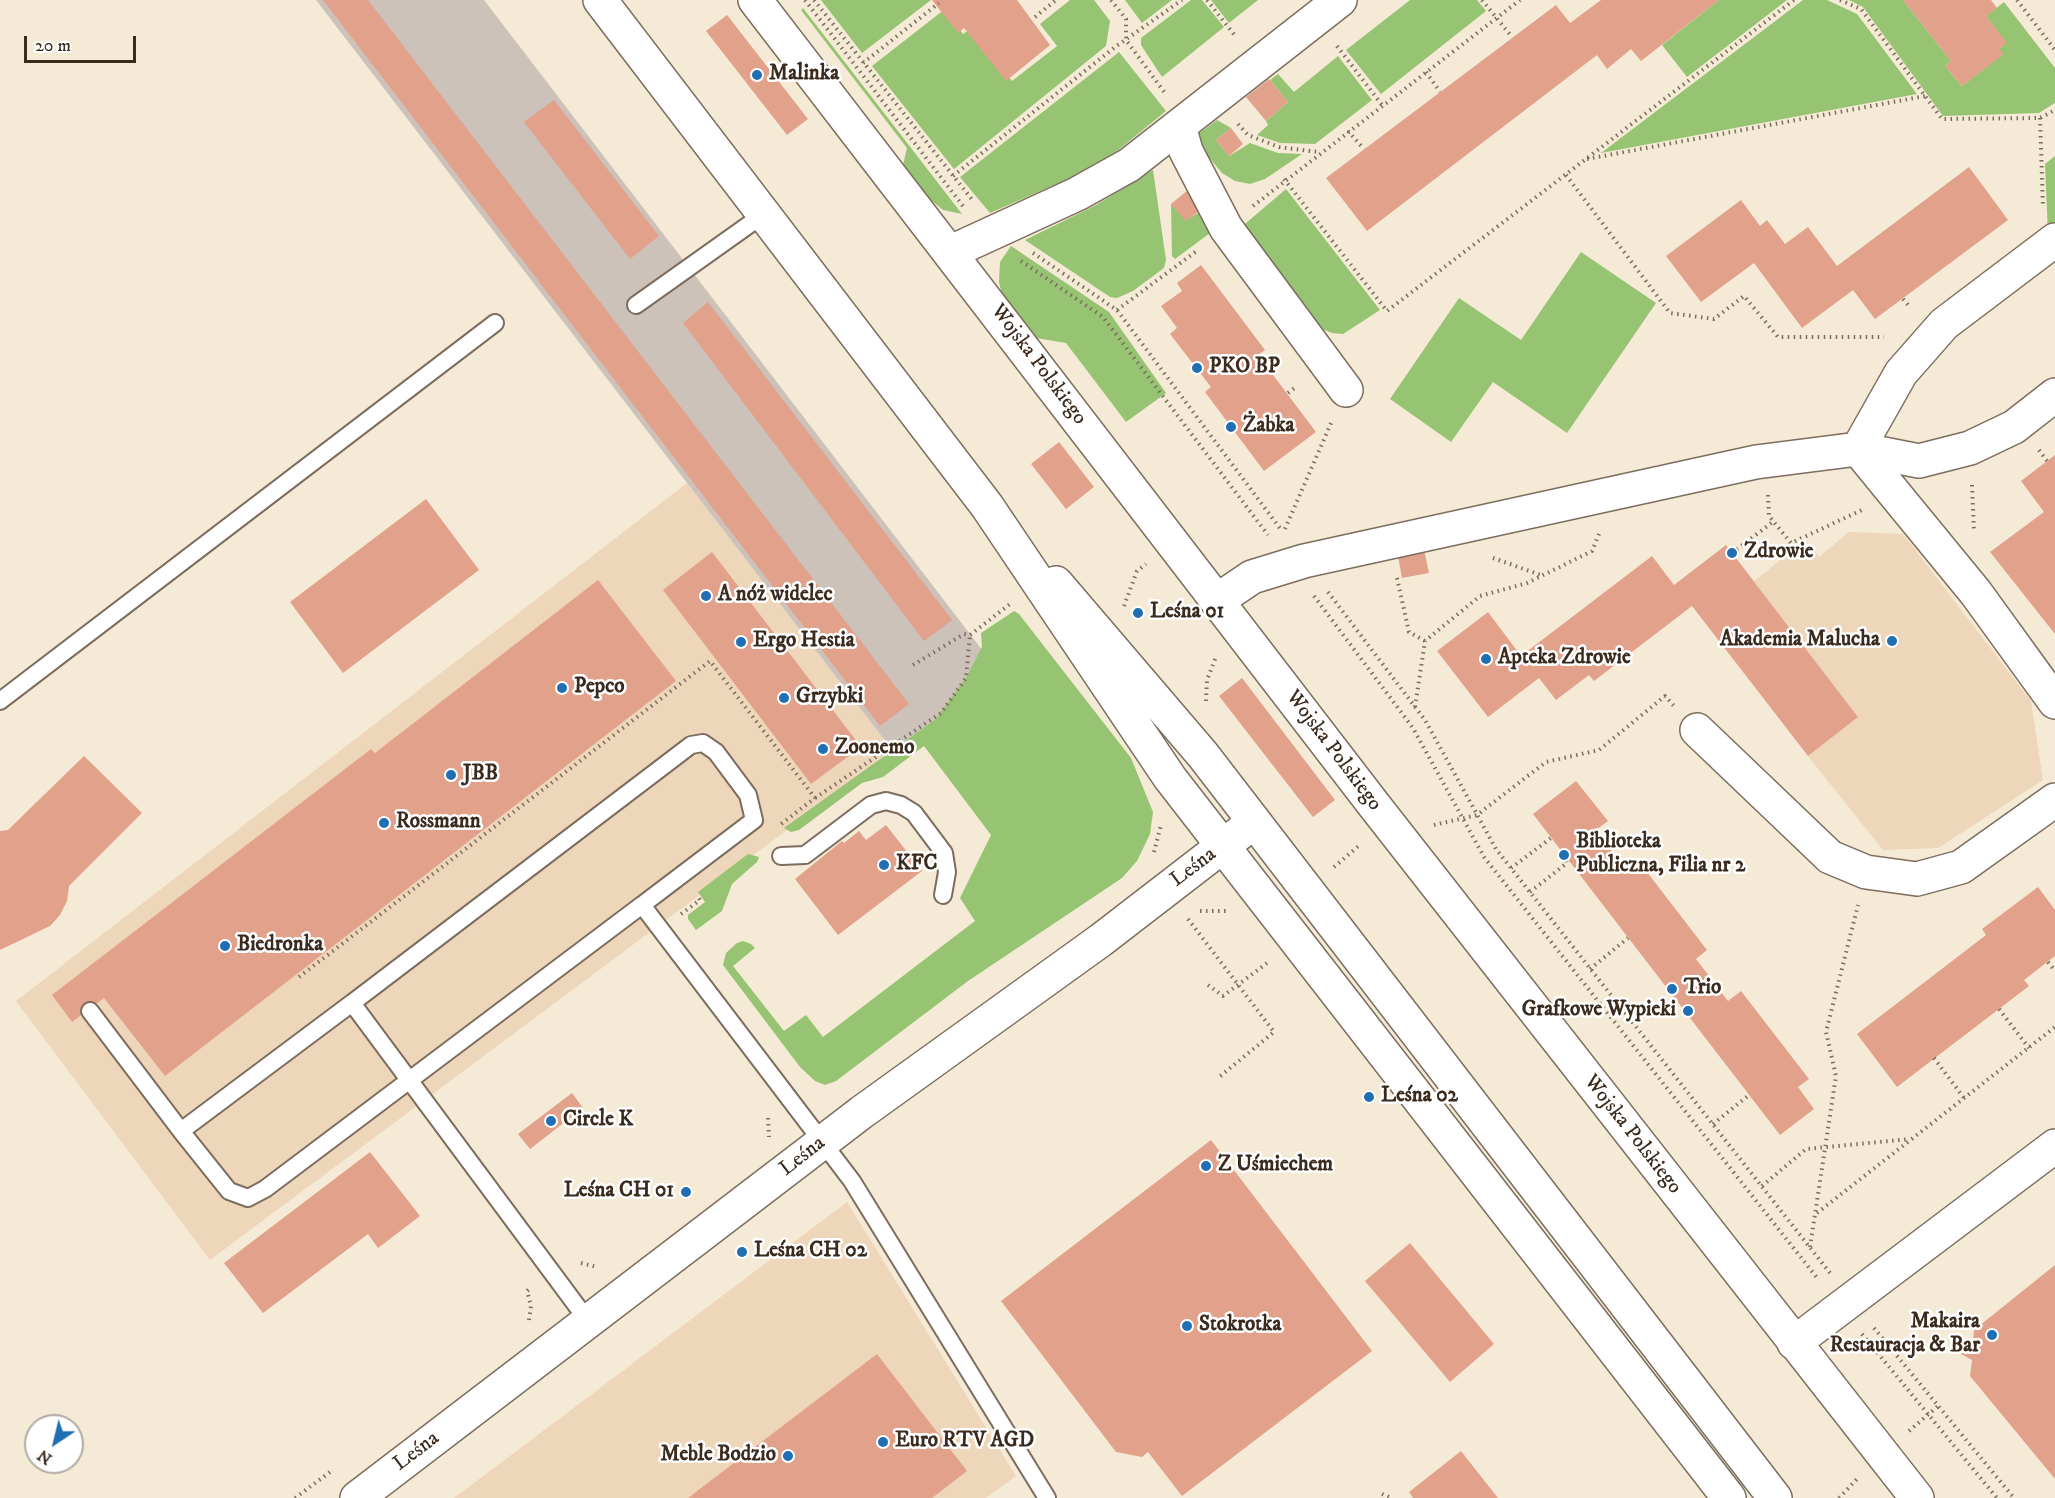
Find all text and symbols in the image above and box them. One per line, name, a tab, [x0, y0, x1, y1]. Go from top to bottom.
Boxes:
scale bar	[27, 24, 140, 62]
text: 20 m	[35, 35, 71, 57]
place label: Malinka	[769, 62, 839, 88]
marker: Malinka	[750, 68, 764, 82]
street label: Wojska Polskiego	[984, 300, 1092, 430]
place label: PKO BP	[1209, 355, 1280, 381]
marker: PKO BP	[1190, 361, 1204, 375]
place label: Żabka	[1243, 414, 1294, 440]
marker: Żabka	[1224, 420, 1238, 434]
place label: Zdrowie	[1744, 540, 1814, 566]
marker: Zdrowie	[1725, 546, 1739, 560]
place label: A nóż widelec	[718, 583, 833, 609]
marker: A nóż widelec	[699, 589, 713, 603]
place label: Leśna 01	[1150, 600, 1224, 626]
marker: Leśna 01	[1131, 606, 1145, 620]
place label: Akademia Malucha	[1720, 628, 1880, 654]
place label: Ergo Hestia	[753, 629, 855, 655]
marker: Akademia Malucha	[1885, 634, 1899, 648]
marker: Ergo Hestia	[734, 635, 748, 649]
place label: Apteka Zdrowie	[1498, 646, 1631, 672]
marker: Apteka Zdrowie	[1479, 652, 1493, 666]
place label: Pepco	[574, 675, 624, 701]
marker: Pepco	[555, 681, 569, 695]
place label: Grzybki	[796, 685, 863, 711]
street label: Wojska Polskiego	[1279, 686, 1387, 816]
marker: Grzybki	[777, 691, 791, 705]
place label: Zoonemo	[835, 736, 914, 762]
marker: Zoonemo	[816, 742, 830, 756]
place label: JBB	[463, 762, 498, 788]
marker: JBB	[444, 768, 458, 782]
place label: Rossmann	[396, 810, 481, 836]
marker: Rossmann	[377, 816, 391, 830]
place label: Biblioteka Publiczna, Filia nr 2	[1576, 830, 1745, 880]
street label: Leśna	[1166, 843, 1222, 893]
marker: Biblioteka Publiczna, Filia nr 2	[1557, 848, 1571, 862]
place label: KFC	[896, 852, 938, 878]
marker: KFC	[877, 858, 891, 872]
place label: Biedronka	[237, 933, 323, 959]
marker: Biedronka	[218, 939, 232, 953]
place label: Trio	[1684, 976, 1721, 1002]
marker: Trio	[1665, 982, 1679, 996]
place label: Grafkowe Wypieki	[1522, 998, 1676, 1024]
marker: Grafkowe Wypieki	[1681, 1004, 1695, 1018]
street label: Wojska Polskiego	[1578, 1070, 1686, 1200]
place label: Leśna 02	[1381, 1084, 1458, 1110]
marker: Leśna 02	[1362, 1090, 1376, 1104]
place label: Circle K	[563, 1108, 633, 1134]
marker: Circle K	[544, 1114, 558, 1128]
street label: Leśna	[775, 1131, 831, 1183]
place label: Z Uśmiechem	[1218, 1153, 1333, 1179]
marker: Z Uśmiechem	[1199, 1159, 1213, 1173]
place label: Leśna CH 01	[564, 1179, 674, 1205]
marker: Leśna CH 01	[679, 1185, 693, 1199]
place label: Leśna CH 02	[754, 1239, 867, 1265]
marker: Leśna CH 02	[735, 1245, 749, 1259]
place label: Makaira Restauracja & Bar	[1830, 1310, 1980, 1360]
place label: Stokrotka	[1199, 1313, 1281, 1339]
marker: Stokrotka	[1180, 1319, 1194, 1333]
marker: Makaira Restauracja & Bar	[1985, 1328, 1999, 1342]
north arrow	[24, 1414, 84, 1474]
street label: Leśna	[389, 1427, 445, 1477]
place label: Euro RTV AGD	[895, 1429, 1034, 1455]
marker: Euro RTV AGD	[876, 1435, 890, 1449]
place label: Meble Bodzio	[661, 1443, 776, 1469]
text: N	[34, 1445, 56, 1469]
marker: Meble Bodzio	[781, 1449, 795, 1463]

